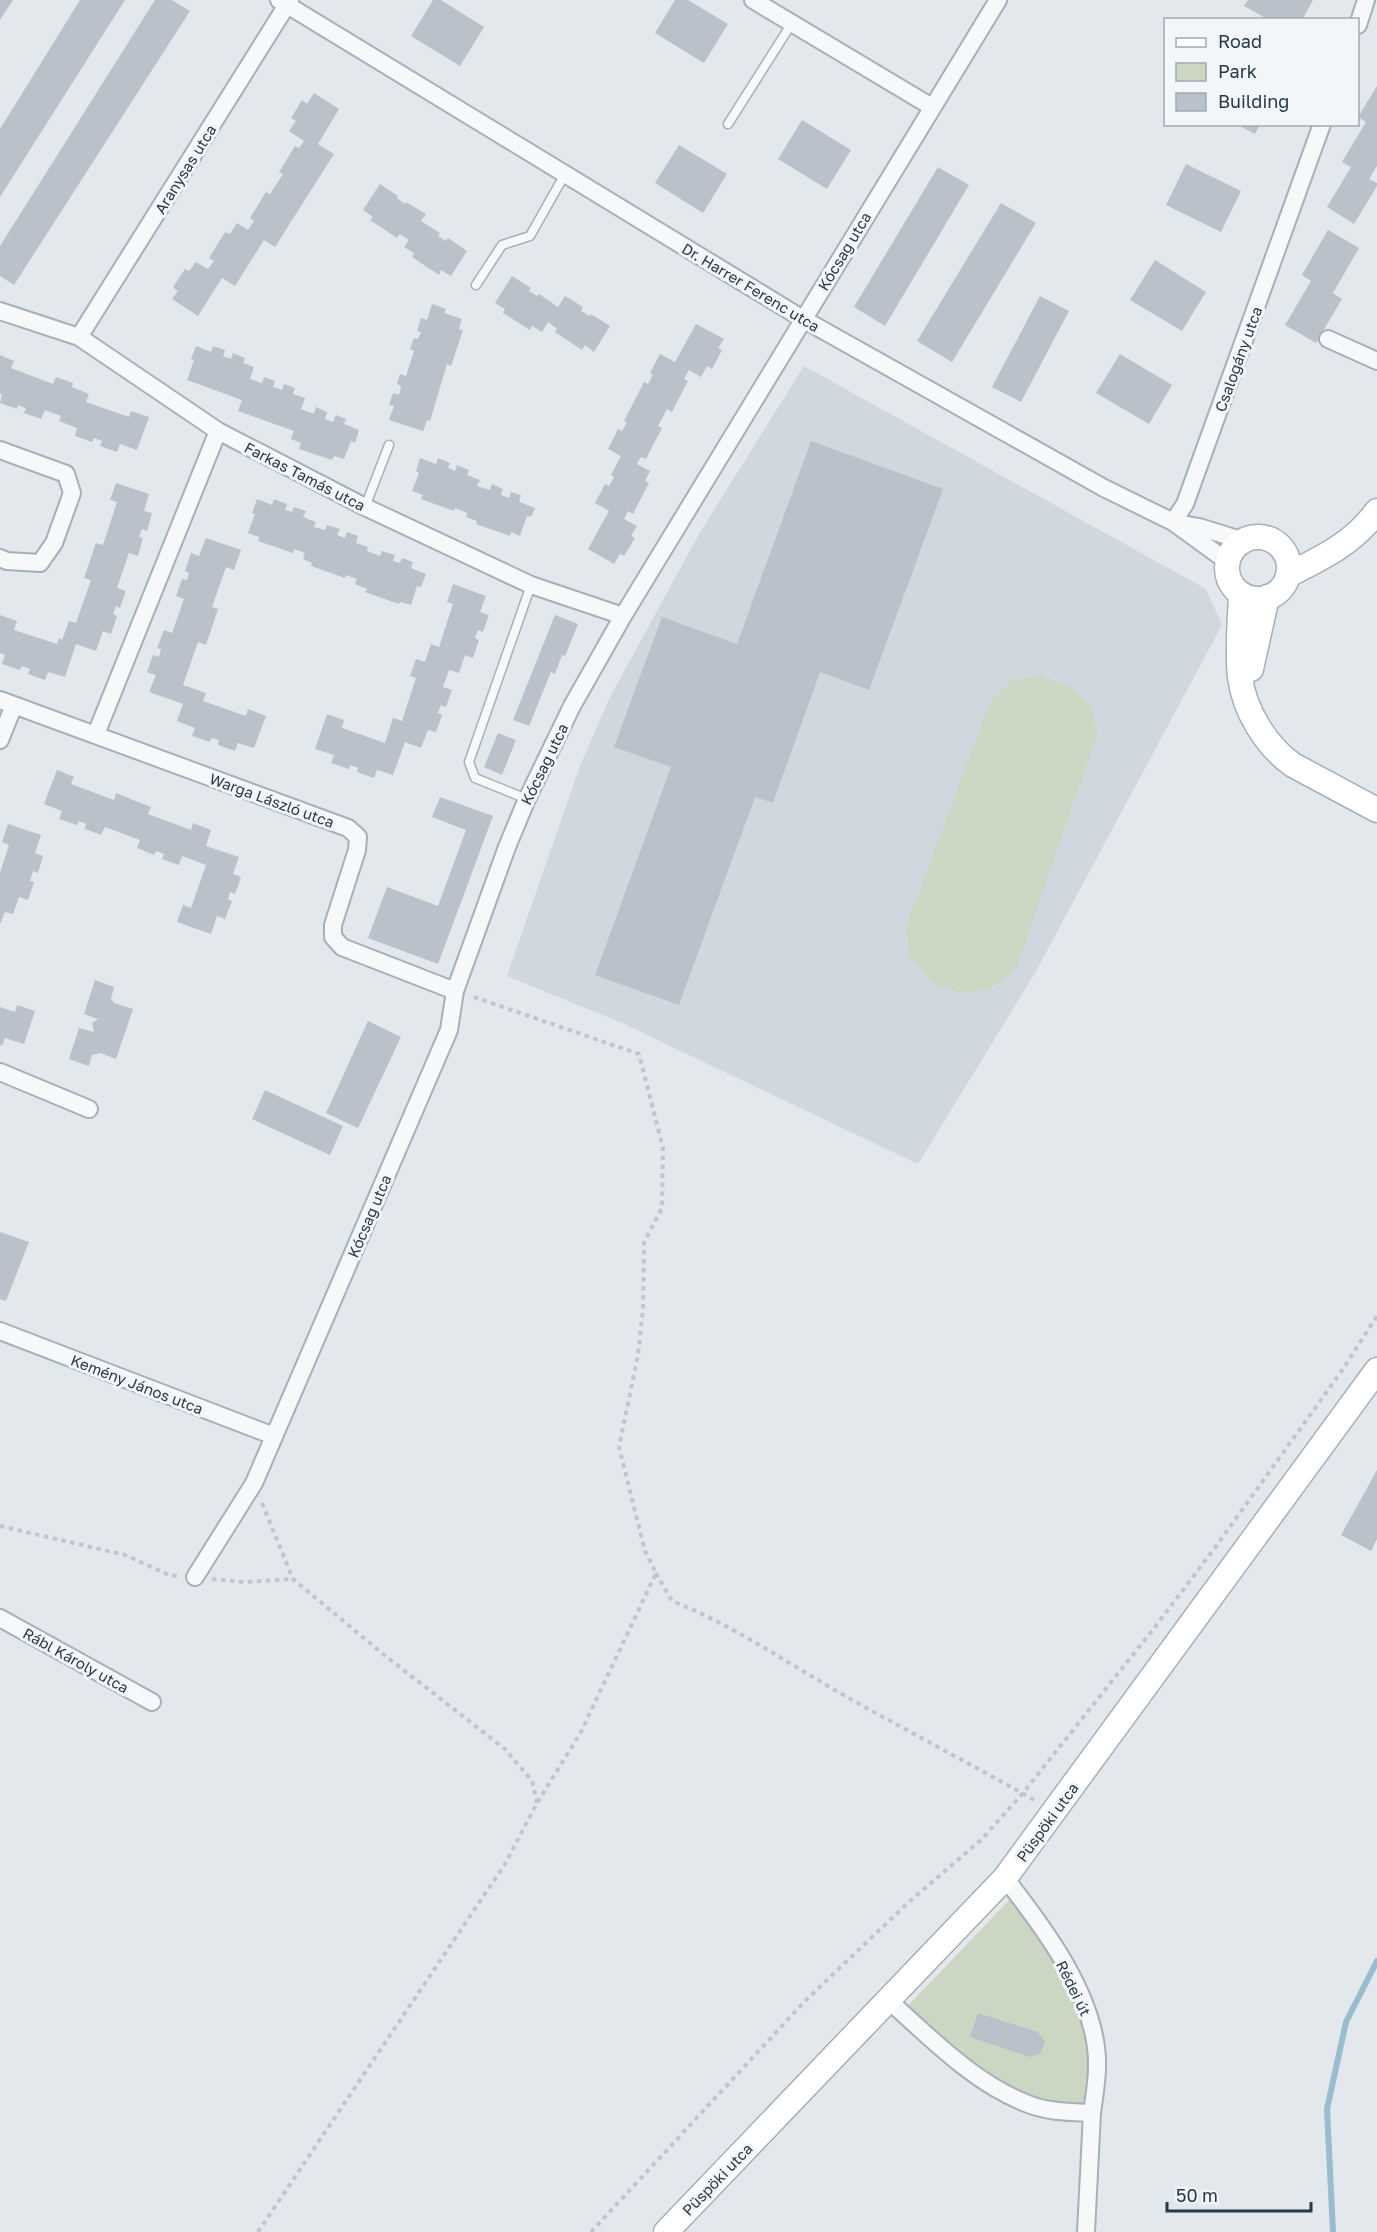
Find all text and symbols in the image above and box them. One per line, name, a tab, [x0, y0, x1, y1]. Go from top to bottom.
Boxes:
legend	[1164, 18, 1359, 126]
text: Road	[1218, 30, 1262, 52]
text: Park	[1218, 60, 1257, 82]
text: Building	[1218, 90, 1289, 112]
street label: Aranysas utca	[150, 121, 220, 217]
street label: Kócsag utca	[814, 208, 874, 294]
street label: Dr. Harrer Ferenc utca	[679, 239, 823, 335]
street label: Csalogány utca	[1211, 304, 1265, 414]
street label: Farkas Tamás utca	[242, 438, 368, 514]
street label: Kócsag utca	[517, 720, 571, 808]
street label: Warga László utca	[207, 769, 337, 831]
street label: Kócsag utca	[343, 1172, 395, 1260]
street label: Kemény János utca	[68, 1350, 206, 1418]
street label: Rábl Károly utca	[20, 1624, 132, 1696]
street label: Püspöki utca	[1012, 1779, 1082, 1865]
street label: Rédei út	[1053, 1957, 1095, 2019]
street label: Püspöki utca	[678, 2139, 756, 2219]
scale bar	[1167, 2175, 1311, 2213]
text: 50 m	[1176, 2184, 1218, 2206]

